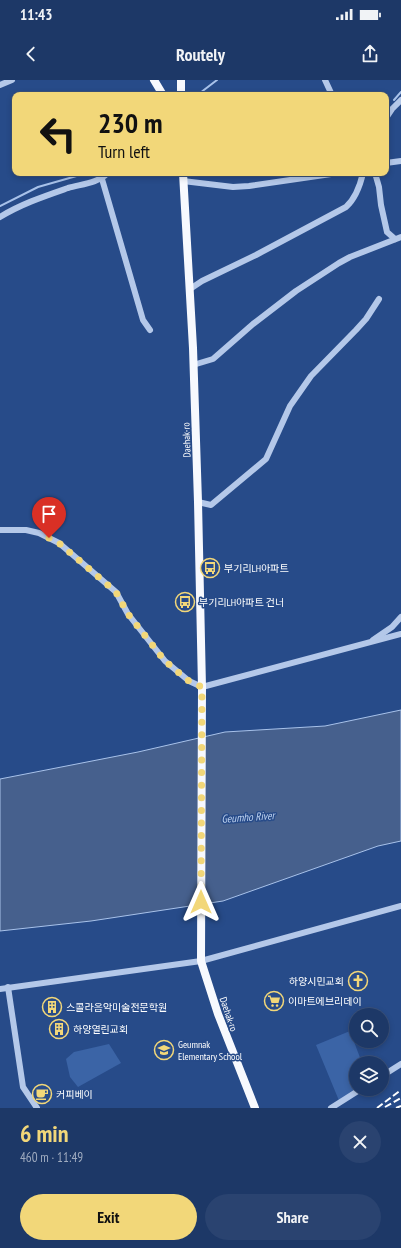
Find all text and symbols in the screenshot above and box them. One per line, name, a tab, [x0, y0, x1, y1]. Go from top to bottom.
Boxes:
text: 11:43	[20, 5, 52, 24]
icon: back	[20, 43, 42, 65]
text: Routely	[176, 43, 225, 66]
icon: share	[359, 43, 381, 65]
text: 230 m	[98, 104, 162, 141]
icon: left	[32, 108, 84, 160]
text: Turn left	[98, 140, 150, 163]
street label: Daehak-ro	[179, 422, 194, 458]
pin	[32, 497, 66, 538]
icon: arrive	[38, 503, 60, 525]
bus stop icon: 부기리LH아파트	[199, 557, 221, 579]
place label: 부기리LH아파트	[224, 562, 289, 575]
bus stop icon: 부기리LH아파트 건너	[174, 591, 196, 613]
place label: 부기리LH아파트 건너	[199, 596, 284, 609]
water label: Geumho River	[221, 808, 277, 826]
position arrow	[180, 881, 222, 923]
church icon: 하양시민교회	[347, 970, 369, 992]
place label: 하양시민교회	[289, 975, 344, 988]
supermarket icon: 이마트에브리데이	[263, 990, 285, 1012]
street label: Daehak-ro	[217, 995, 240, 1033]
place label: 이마트에브리데이	[288, 995, 362, 1008]
building icon: 스콜라음악미술전문학원	[41, 996, 63, 1018]
place label: 스콜라음악미술전문학원	[66, 1001, 167, 1014]
map controls	[349, 1008, 389, 1096]
button: search	[349, 1008, 389, 1048]
building icon: 하양열린교회	[48, 1018, 70, 1040]
place label: 하양열린교회	[73, 1023, 128, 1036]
place label: Geumnak Elementary School	[178, 1038, 243, 1063]
school or university icon: Geumnak Elementary School	[153, 1039, 175, 1061]
button: layers	[349, 1056, 389, 1096]
cafe icon: 커피베이	[31, 1083, 53, 1105]
place label: 커피베이	[56, 1088, 93, 1101]
text: 6 min	[20, 1118, 68, 1149]
button: close	[339, 1121, 381, 1163]
text: 460 m · 11:49	[20, 1149, 83, 1166]
button: Exit	[20, 1194, 197, 1240]
button: Share	[205, 1194, 381, 1240]

